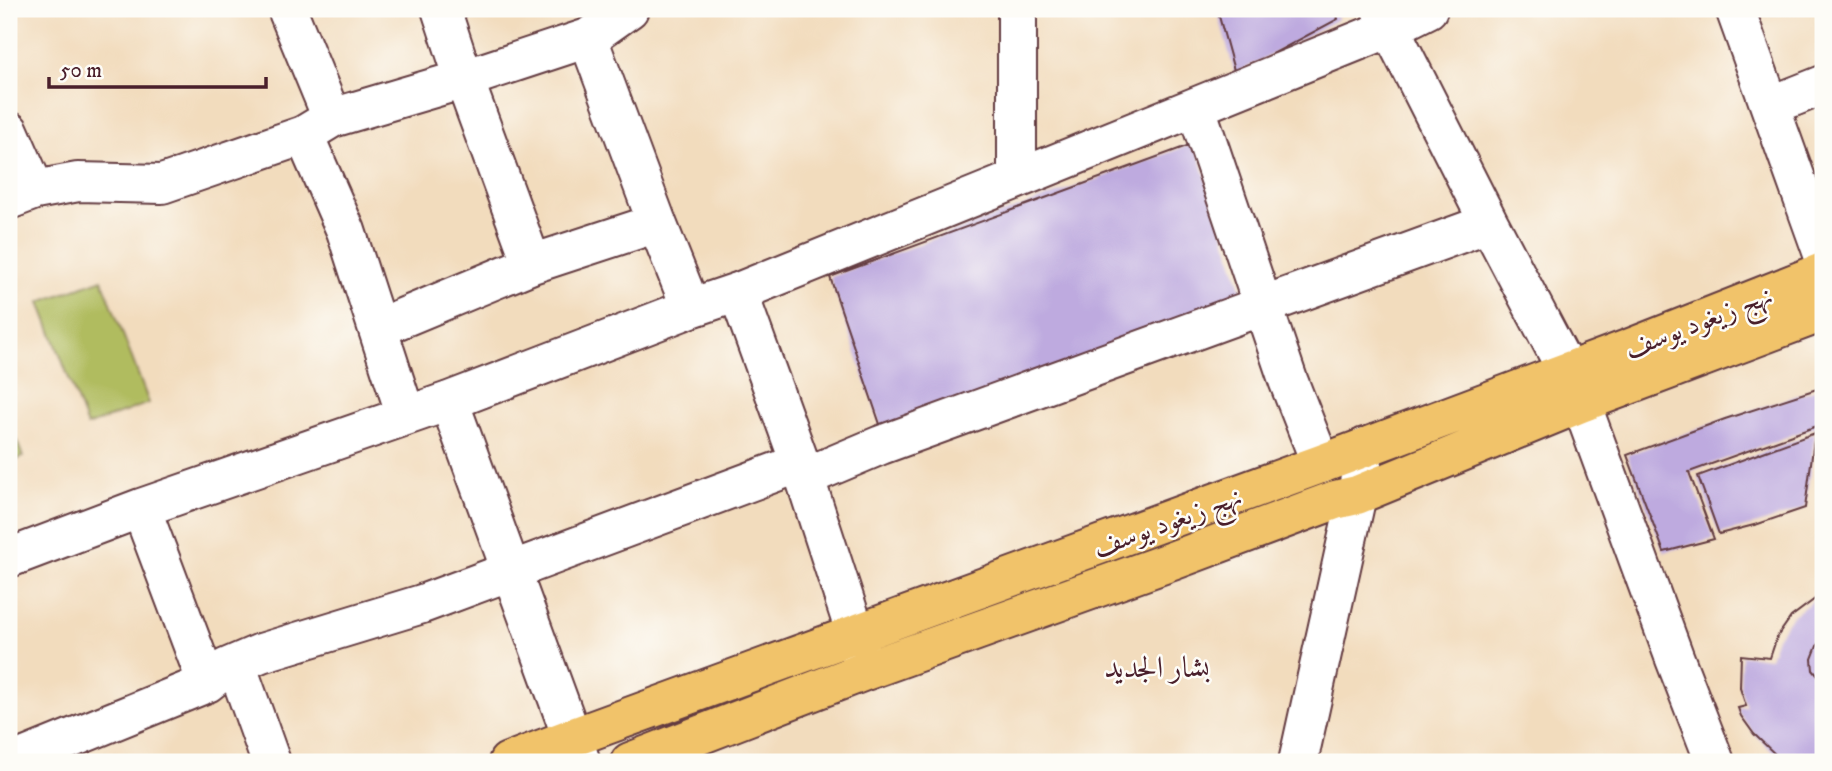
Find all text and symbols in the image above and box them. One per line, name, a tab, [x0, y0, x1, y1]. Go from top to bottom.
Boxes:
scale bar	[49, 46, 266, 90]
text: 50 m	[60, 58, 102, 84]
street label: نهج زيغود يوسف	[1619, 278, 1780, 372]
street label: نهج زيغود يوسف	[1088, 479, 1249, 571]
district label: بشار الجديد	[1104, 650, 1210, 687]

